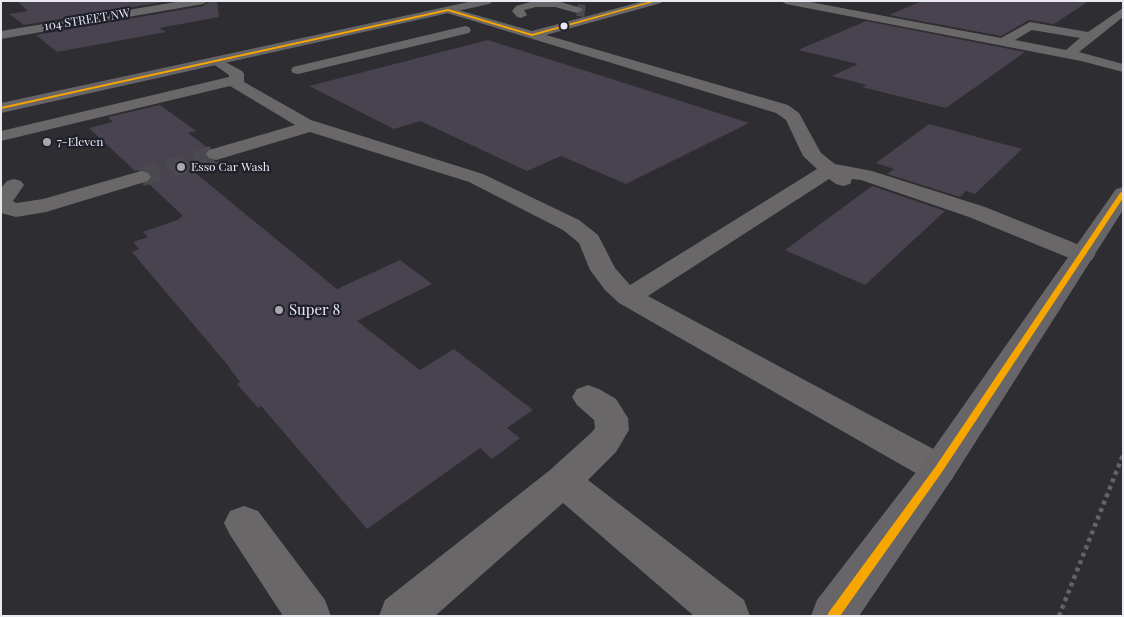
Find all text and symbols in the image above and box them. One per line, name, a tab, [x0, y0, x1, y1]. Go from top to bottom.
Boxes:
street label: 104 STREET NW	[43, 6, 131, 34]
unlabelled marker	[559, 21, 569, 31]
place label: 7-Eleven	[57, 135, 103, 149]
marker: 7-Eleven	[41, 136, 53, 148]
place label: Esso Car Wash	[191, 160, 270, 174]
marker: Esso Car Wash	[175, 161, 187, 173]
place label: Super 8	[289, 301, 340, 319]
marker: Super 8	[273, 304, 285, 316]

